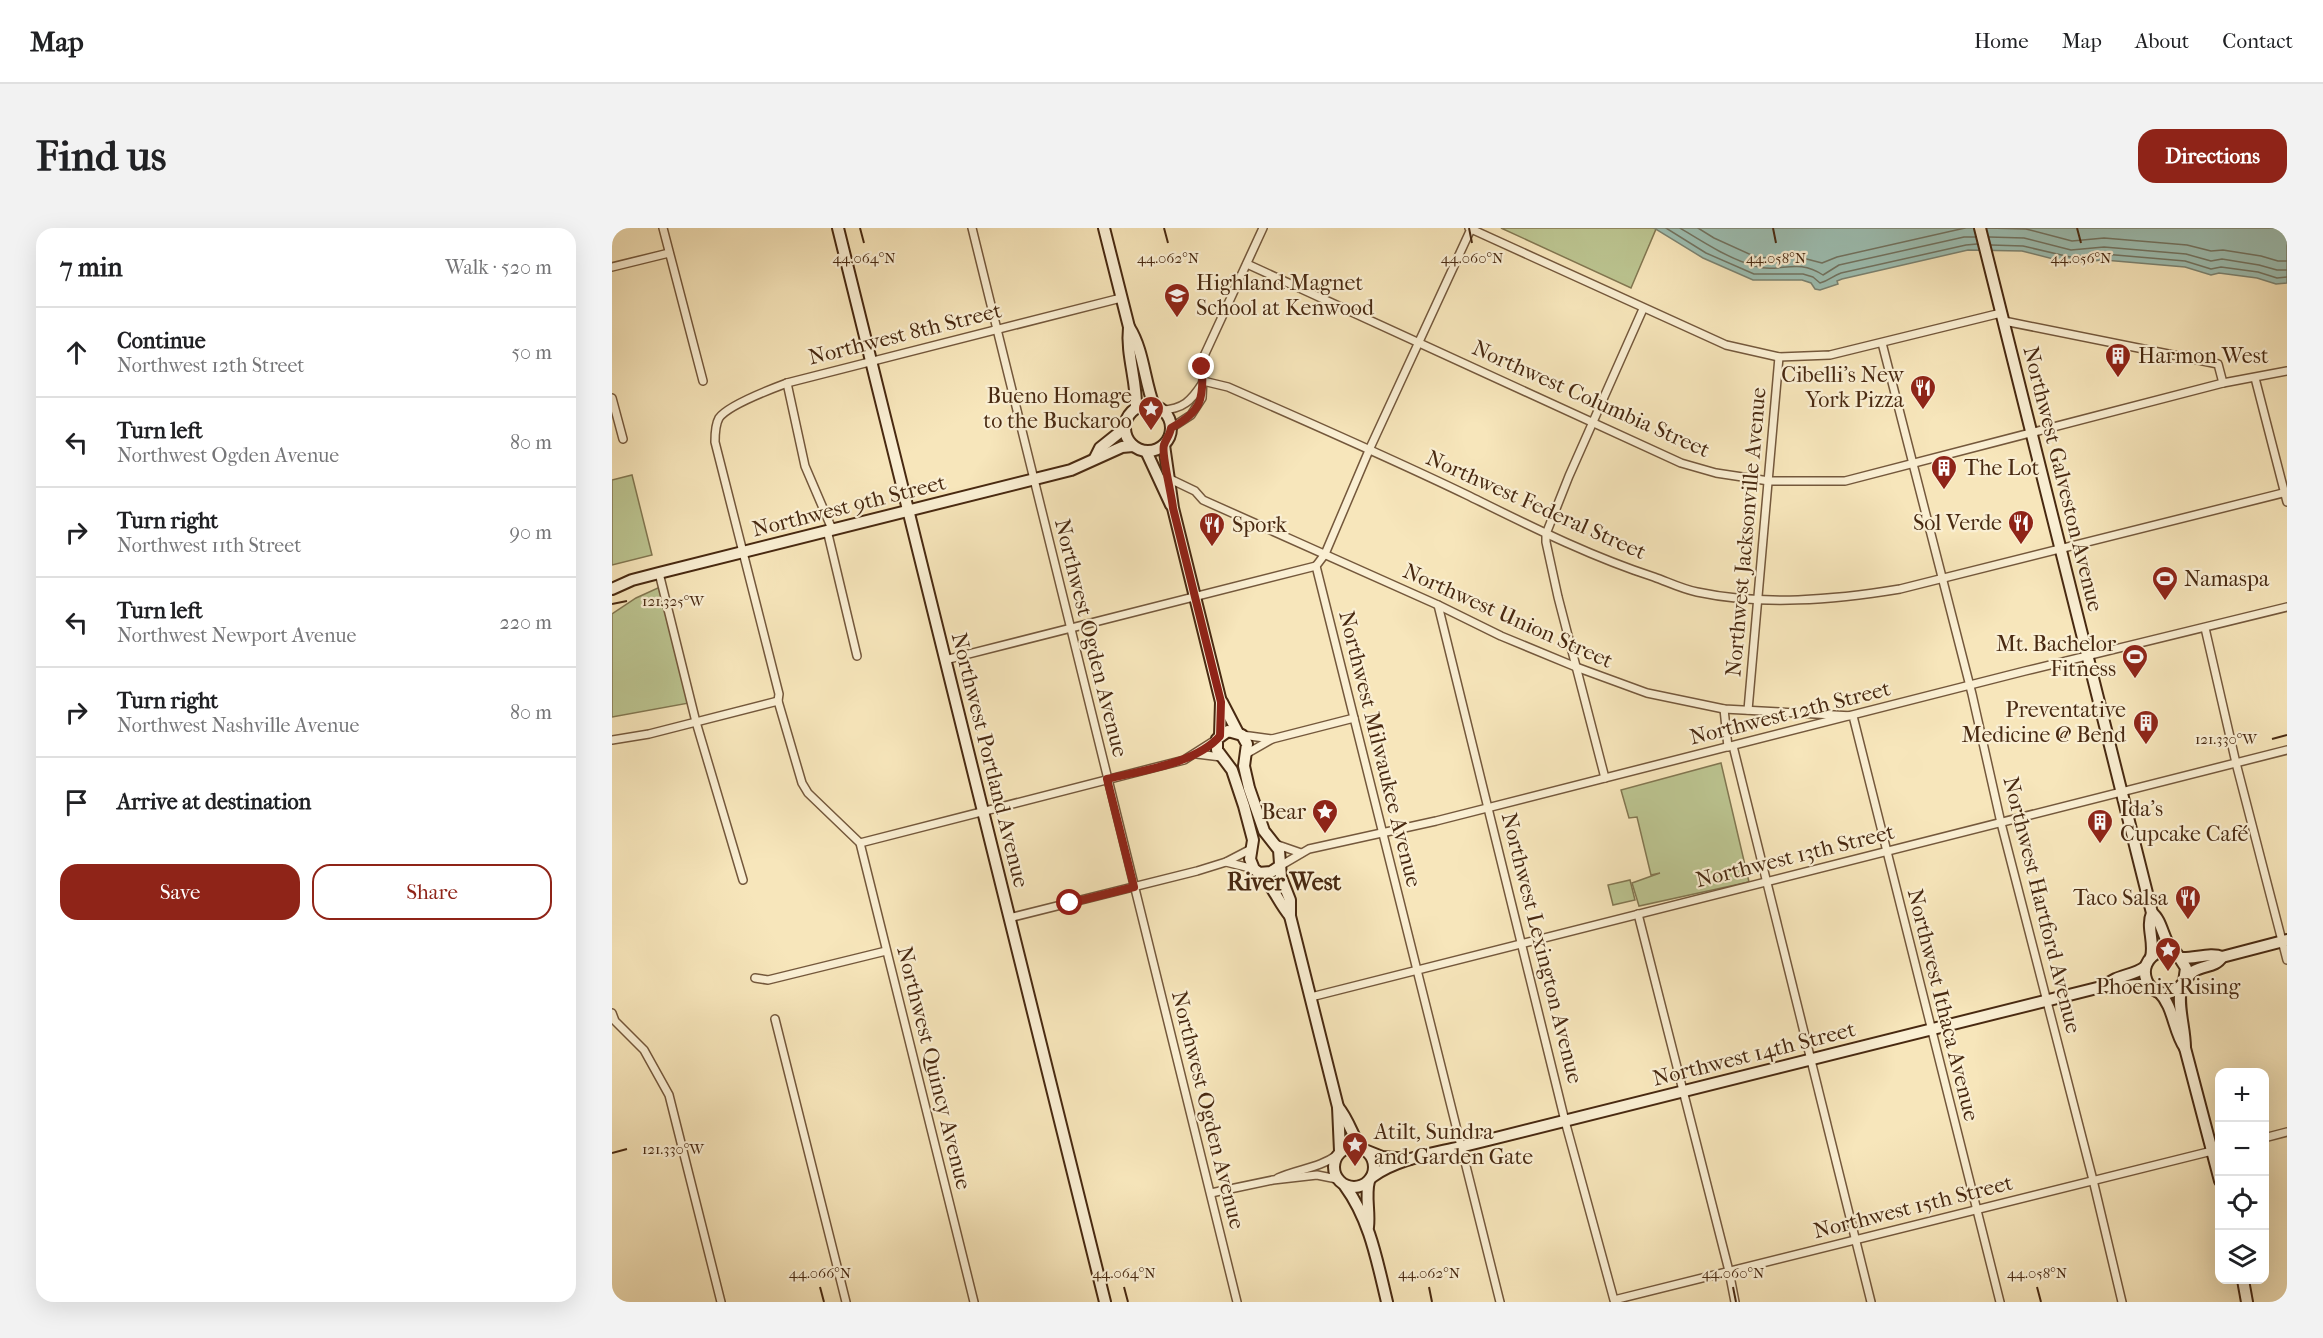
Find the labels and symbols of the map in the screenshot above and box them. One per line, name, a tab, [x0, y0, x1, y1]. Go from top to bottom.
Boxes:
text: 44.064°N	[832, 249, 896, 267]
text: 44.062°N	[1137, 249, 1200, 267]
text: 44.060°N	[1441, 249, 1504, 267]
text: 44.058°N	[1746, 249, 1807, 267]
text: 44.056°N	[2051, 249, 2112, 267]
place label: Highland Magnet School at Kenwood	[1196, 270, 1375, 321]
school or university icon: Highland Magnet School at Kenwood	[1162, 281, 1192, 319]
street label: Northwest 8th Street	[806, 297, 1004, 371]
street label: Northwest Columbia Street	[1468, 335, 1714, 463]
building icon: Harmon West	[2103, 341, 2133, 379]
place label: Harmon West	[2138, 343, 2269, 369]
street label: Northwest Galveston Avenue	[2017, 344, 2109, 614]
route end	[1188, 353, 1214, 379]
place label: Cibelli's New York Pizza	[1781, 362, 1905, 413]
restaurant icon: Cibelli's New York Pizza	[1908, 373, 1938, 411]
place label: Bueno Homage to the Buckaroo	[983, 383, 1132, 434]
street label: Northwest Jacksonville Avenue	[1720, 386, 1772, 678]
place icon: Bueno Homage to the Buckaroo	[1136, 394, 1166, 432]
street label: Northwest Federal Street	[1422, 445, 1650, 565]
building icon: The Lot	[1929, 453, 1959, 491]
place label: The Lot	[1964, 455, 2040, 481]
street label: Northwest 9th Street	[750, 469, 949, 543]
restaurant icon: Sol Verde	[2006, 508, 2036, 546]
restaurant icon: Spork	[1197, 510, 1227, 548]
place label: Sol Verde	[1913, 510, 2002, 536]
place label: Spork	[1232, 512, 1287, 538]
street label: Northwest Ogden Avenue	[1049, 516, 1133, 760]
street label: Northwest Union Street	[1399, 558, 1617, 674]
sports icon: Namaspa	[2150, 564, 2180, 602]
place label: Namaspa	[2184, 566, 2270, 592]
text: 121.325°W	[642, 592, 705, 610]
street label: Northwest Milwaukee Avenue	[1333, 608, 1427, 890]
street label: Northwest Portland Avenue	[946, 630, 1034, 890]
place label: Mt. Bachelor Fitness	[1996, 631, 2117, 682]
sports icon: Mt. Bachelor Fitness	[2120, 642, 2150, 680]
street label: Northwest 12th Street	[1687, 675, 1893, 751]
place label: Preventative Medicine @ Bend	[1962, 697, 2127, 748]
building icon: Preventative Medicine @ Bend	[2131, 708, 2161, 746]
text: 121.330°W	[2195, 730, 2258, 748]
street label: Northwest Hartford Avenue	[1998, 774, 2087, 1036]
place label: Ida's Cupcake Café	[2120, 796, 2249, 847]
place icon: Bear	[1310, 797, 1340, 835]
place label: Bear	[1261, 799, 1307, 825]
building icon: Ida's Cupcake Café	[2085, 807, 2115, 845]
street label: Northwest Lexington Avenue	[1496, 810, 1588, 1086]
street label: Northwest 13th Street	[1693, 819, 1897, 893]
district label: River West	[1227, 868, 1341, 896]
restaurant icon: Taco Salsa	[2173, 883, 2203, 921]
place label: Taco Salsa	[2073, 885, 2169, 911]
street label: Northwest Ithaca Avenue	[1902, 886, 1984, 1124]
route start	[1056, 889, 1082, 915]
place icon: Phoenix Rising	[2153, 935, 2183, 973]
street label: Northwest Quincy Avenue	[891, 944, 977, 1192]
place label: Phoenix Rising	[2096, 974, 2241, 1000]
street label: Northwest Ogden Avenue	[1166, 988, 1250, 1232]
street label: Northwest 14th Street	[1650, 1016, 1858, 1092]
place label: Atilt, Sundra and Garden Gate	[1373, 1119, 1533, 1170]
place icon: Atilt, Sundra and Garden Gate	[1340, 1130, 1370, 1168]
text: 121.330°W	[642, 1140, 705, 1158]
street label: Northwest 15th Street	[1811, 1170, 2015, 1244]
text: 44.066°N	[789, 1264, 852, 1282]
text: 44.064°N	[1092, 1264, 1156, 1282]
text: 44.062°N	[1398, 1264, 1461, 1282]
text: 44.060°N	[1702, 1264, 1765, 1282]
text: 44.058°N	[2007, 1264, 2068, 1282]

